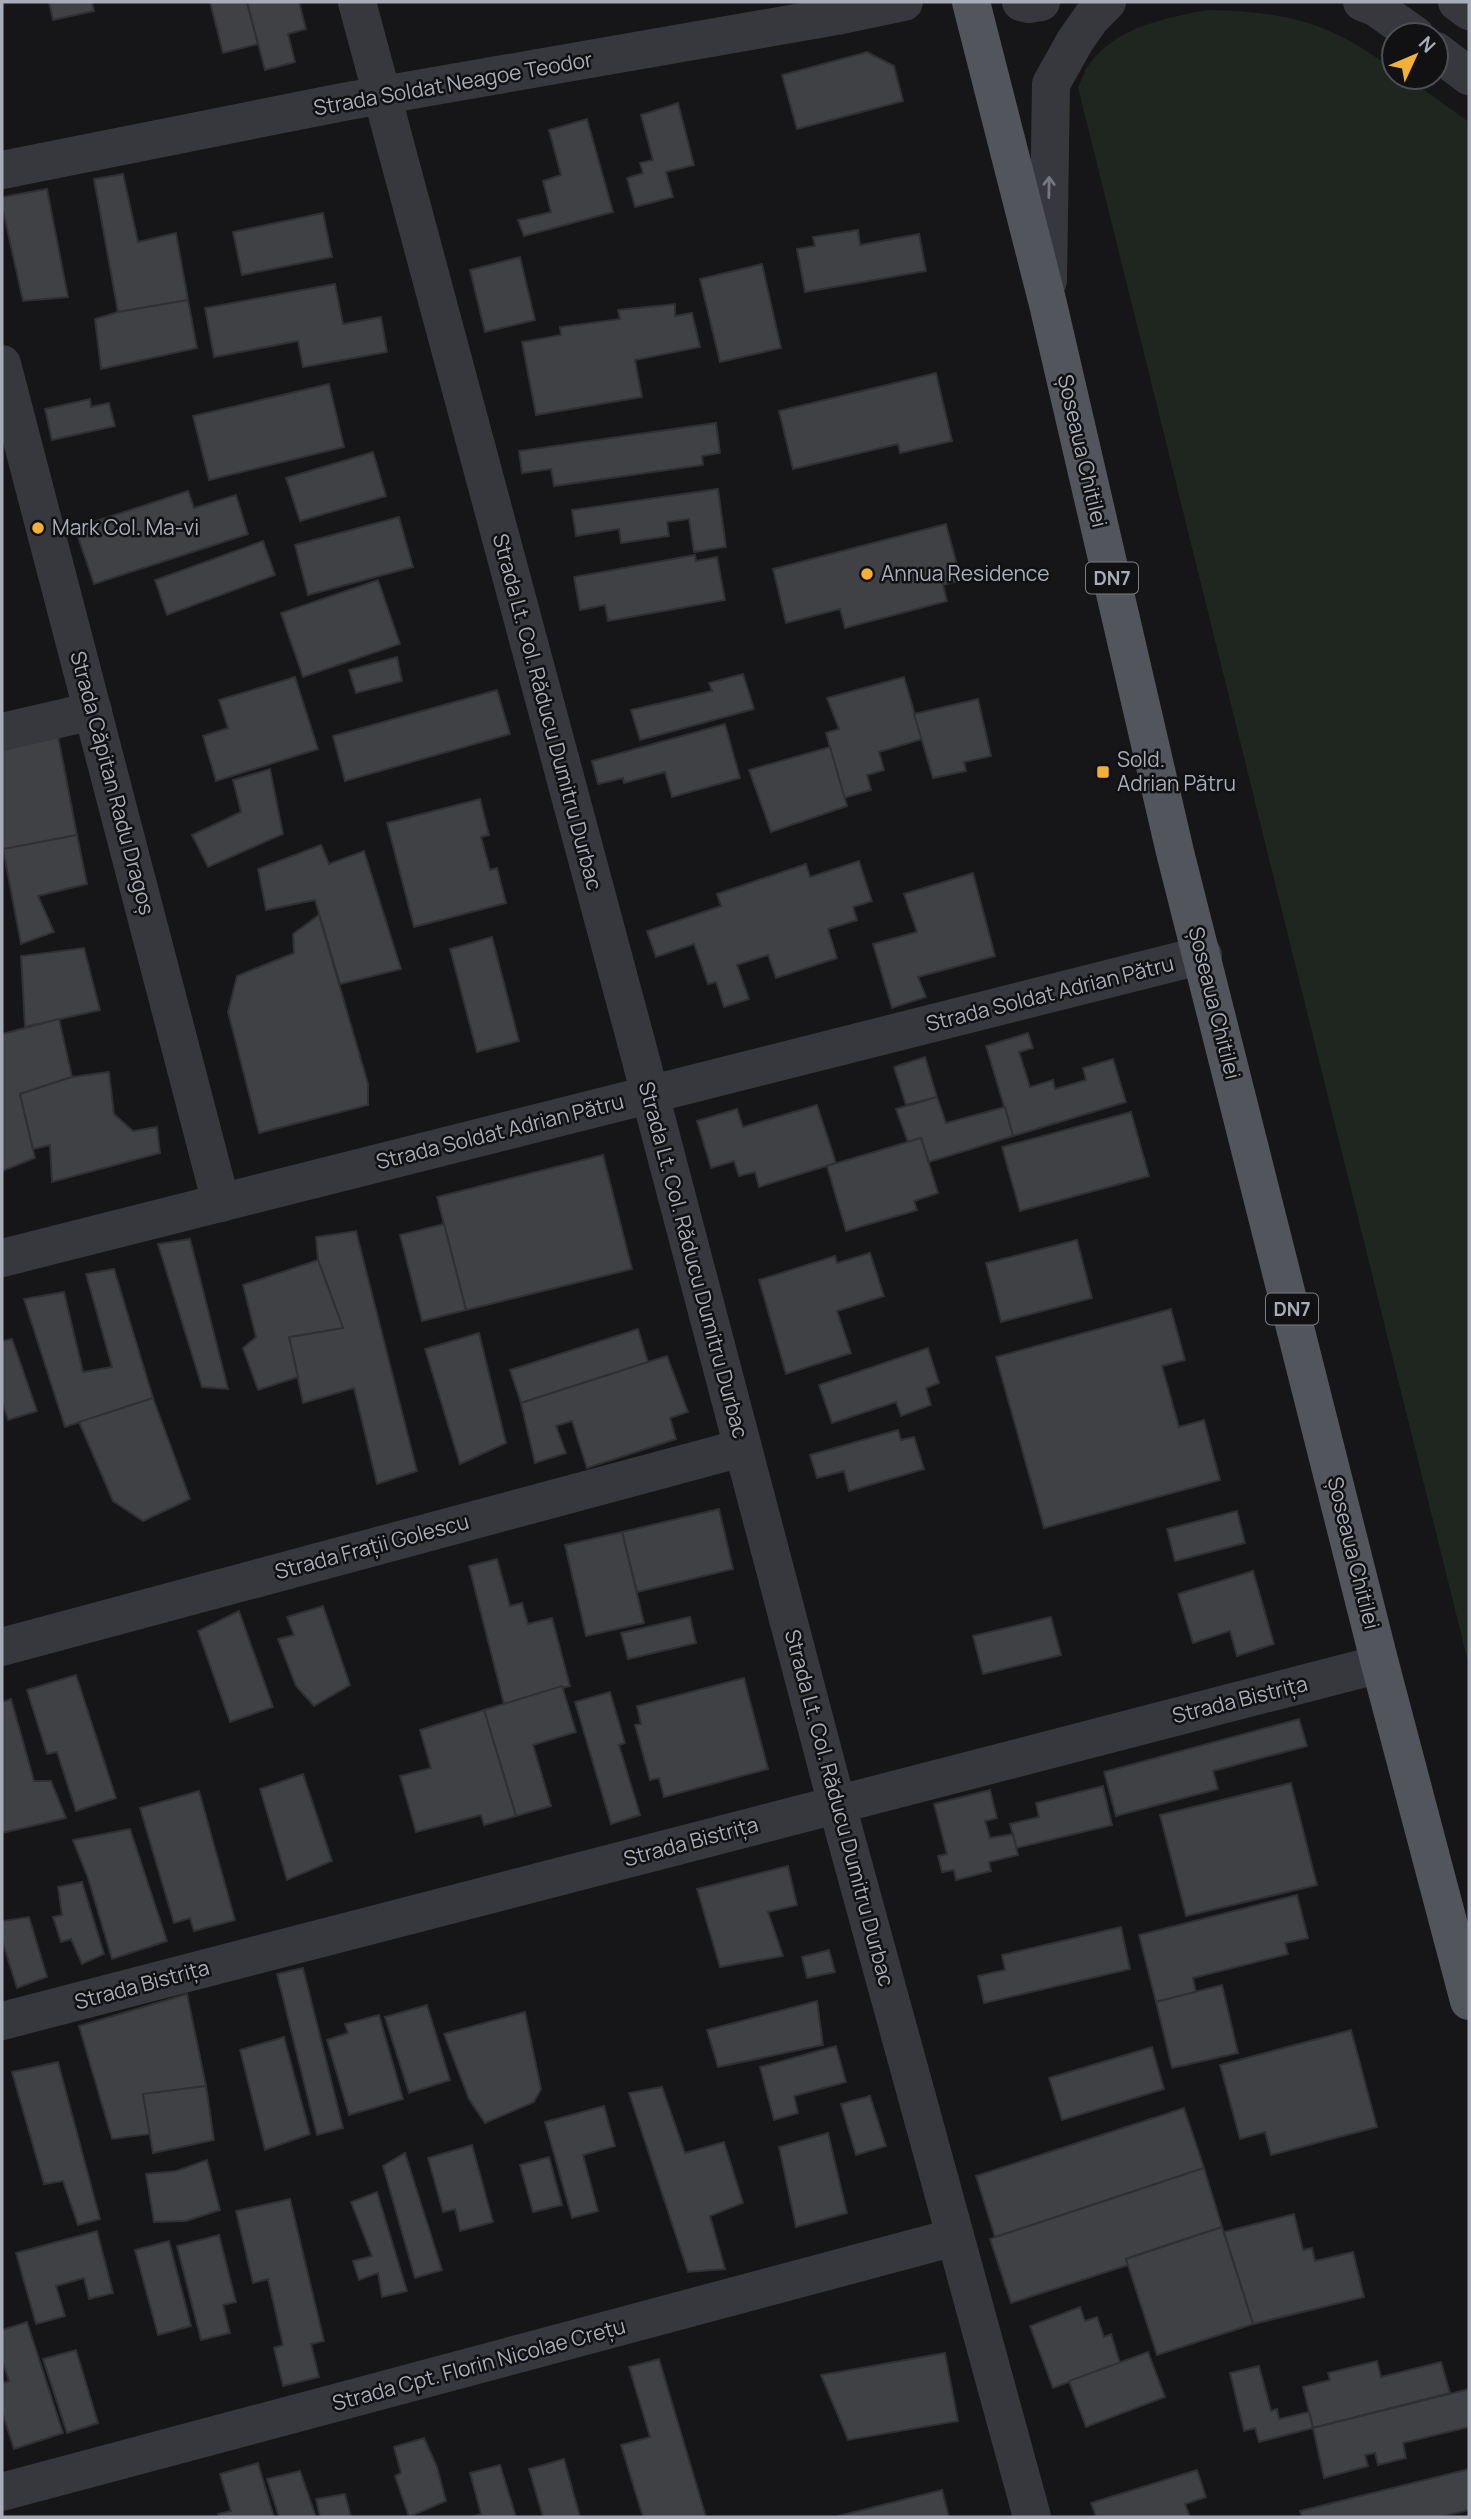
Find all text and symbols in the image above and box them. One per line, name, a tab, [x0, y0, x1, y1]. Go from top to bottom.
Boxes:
north arrow	[1380, 21, 1450, 91]
text: N	[1413, 30, 1441, 58]
street label: Strada Soldat Neagoe Teodor	[311, 45, 595, 121]
one-way arrow	[1043, 175, 1056, 198]
street label: Șoseaua Chitilei	[1052, 372, 1114, 530]
place label: Mark Col. Ma-vi	[52, 513, 199, 541]
marker: Mark Col. Ma-vi	[30, 520, 46, 536]
street label: Strada Lt. Col. Răducu Dumitru Durbac	[487, 530, 609, 893]
place label: Annua Residence	[881, 559, 1049, 587]
road number: DN7	[1086, 562, 1138, 594]
marker: Annua Residence	[859, 566, 875, 582]
street label: Strada Căpitan Radu Dragoș	[64, 648, 162, 918]
place label: Sold. Adrian Pătru	[1117, 745, 1236, 797]
marker: Sold. Adrian Pătru	[1095, 764, 1111, 780]
street label: Șoseaua Chitilei	[1182, 924, 1247, 1082]
street label: Strada Soldat Adrian Pătru	[923, 949, 1177, 1037]
street label: Strada Lt. Col. Răducu Dumitru Durbac	[633, 1078, 755, 1441]
street label: Strada Soldat Adrian Pătru	[373, 1087, 627, 1175]
road number: DN7	[1266, 1294, 1318, 1324]
street label: Șoseaua Chitilei	[1321, 1474, 1386, 1632]
street label: Strada Frații Golescu	[272, 1507, 472, 1585]
street label: Strada Lt. Col. Răducu Dumitru Durbac	[779, 1626, 901, 1989]
street label: Strada Bistrița	[1169, 1669, 1310, 1729]
street label: Strada Bistrița	[620, 1810, 761, 1872]
street label: Strada Bistrița	[71, 1953, 212, 2015]
street label: Strada Cpt. Florin Nicolae Crețu	[329, 2311, 628, 2417]

